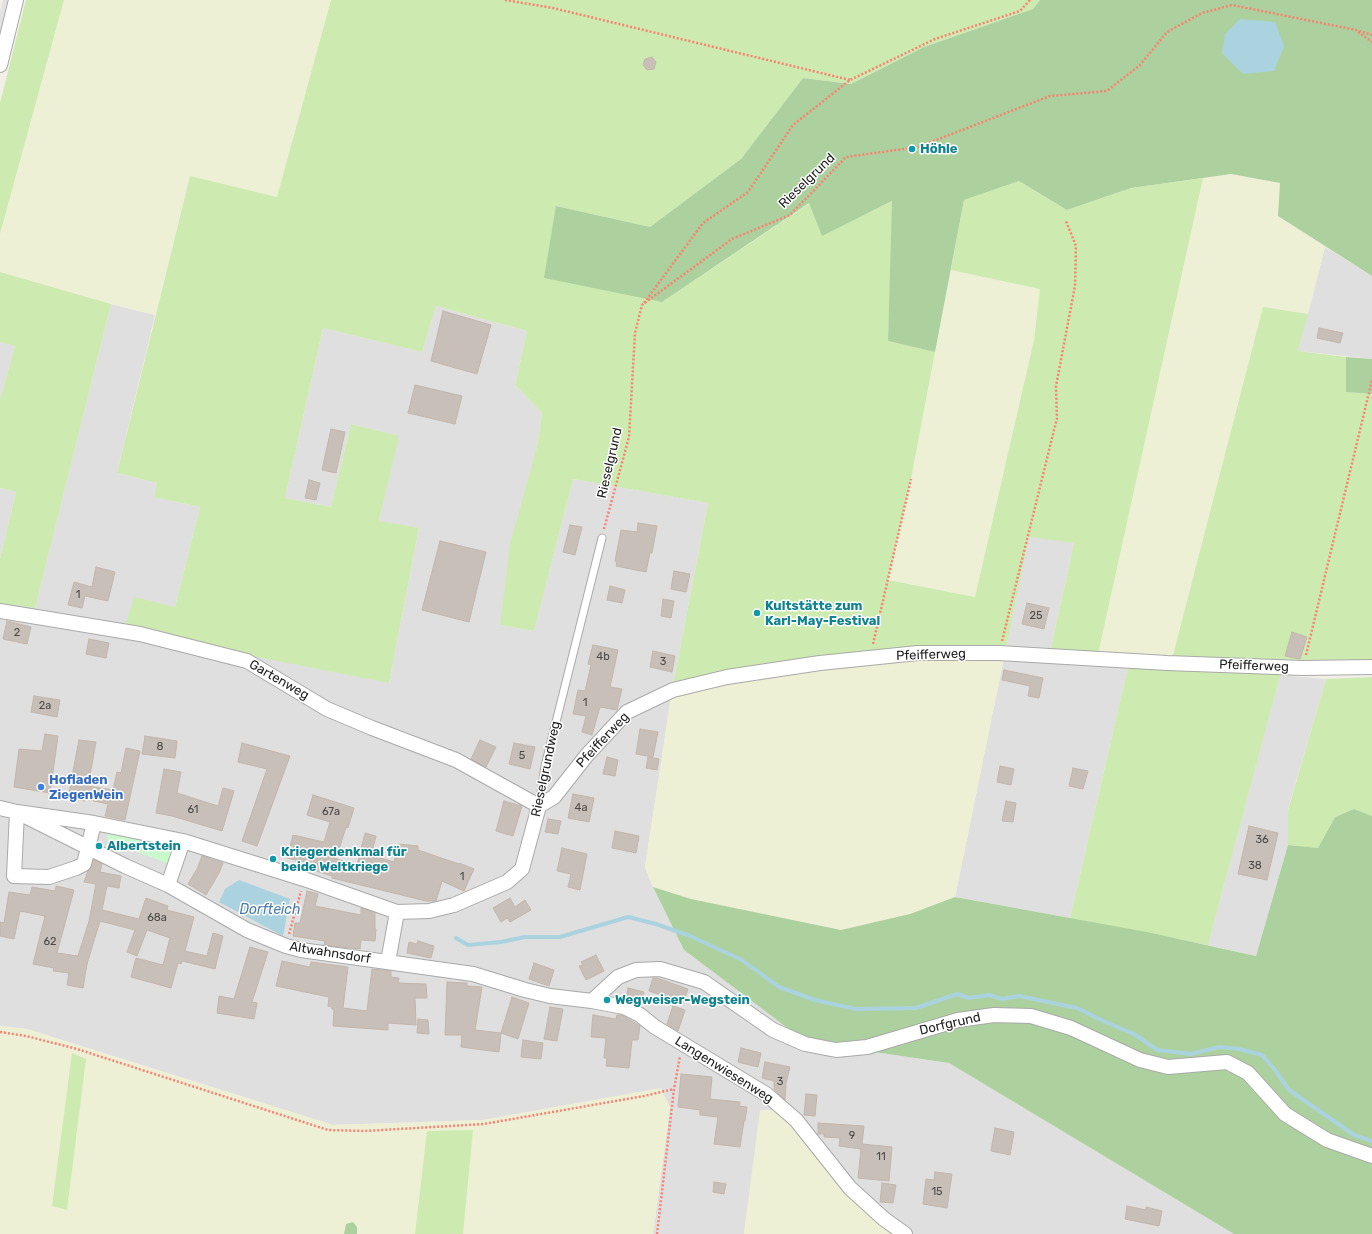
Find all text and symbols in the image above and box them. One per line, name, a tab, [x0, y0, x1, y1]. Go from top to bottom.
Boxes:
place label: Höhle	[920, 141, 958, 157]
marker: Höhle	[907, 144, 917, 154]
street label: Rieselgrund	[776, 150, 838, 212]
street label: Rieselgrund	[594, 426, 626, 500]
house number: 1	[76, 588, 80, 602]
place label: Kultstätte zum Karl-May-Festival	[765, 598, 880, 629]
marker: Kultstätte zum Karl-May-Festival	[752, 608, 762, 618]
house number: 25	[1030, 609, 1042, 623]
house number: 2	[14, 626, 20, 640]
street label: Pfeifferweg	[896, 646, 966, 664]
house number: 4b	[596, 650, 610, 664]
house number: 3	[660, 655, 666, 669]
street label: Gartenweg	[246, 657, 312, 703]
street label: Pfeifferweg	[1219, 657, 1289, 675]
house number: 1	[583, 696, 587, 710]
house number: 2a	[39, 699, 51, 713]
street label: Pfeifferweg	[573, 709, 633, 771]
street label: Rieselgrundweg	[528, 720, 564, 818]
house number: 8	[157, 740, 163, 754]
house number: 5	[519, 749, 525, 763]
place label: Hofladen ZiegenWein	[49, 772, 123, 803]
marker: Hofladen ZiegenWein	[36, 782, 46, 792]
house number: 4a	[575, 801, 587, 815]
house number: 61	[187, 803, 199, 817]
house number: 67a	[322, 805, 340, 819]
house number: 36	[1255, 833, 1269, 847]
place label: Albertstein	[107, 838, 181, 854]
marker: Albertstein	[94, 841, 104, 851]
place label: Kriegerdenkmal für beide Weltkriege	[281, 844, 407, 875]
marker: Kriegerdenkmal für beide Weltkriege	[268, 854, 278, 864]
house number: 38	[1248, 859, 1262, 873]
house number: 1	[460, 870, 464, 884]
water label: Dorfteich	[239, 902, 301, 918]
house number: 68a	[147, 911, 167, 925]
house number: 62	[43, 935, 57, 949]
street label: Altwahnsdorf	[288, 939, 372, 967]
place label: Wegweiser-Wegstein	[615, 992, 750, 1008]
marker: Wegweiser-Wegstein	[602, 995, 612, 1005]
street label: Dorfgrund	[918, 1009, 982, 1039]
street label: Langenwiesenweg	[672, 1033, 776, 1107]
house number: 3	[777, 1075, 783, 1089]
house number: 9	[849, 1129, 855, 1143]
house number: 11	[876, 1150, 886, 1164]
house number: 15	[931, 1185, 943, 1199]

